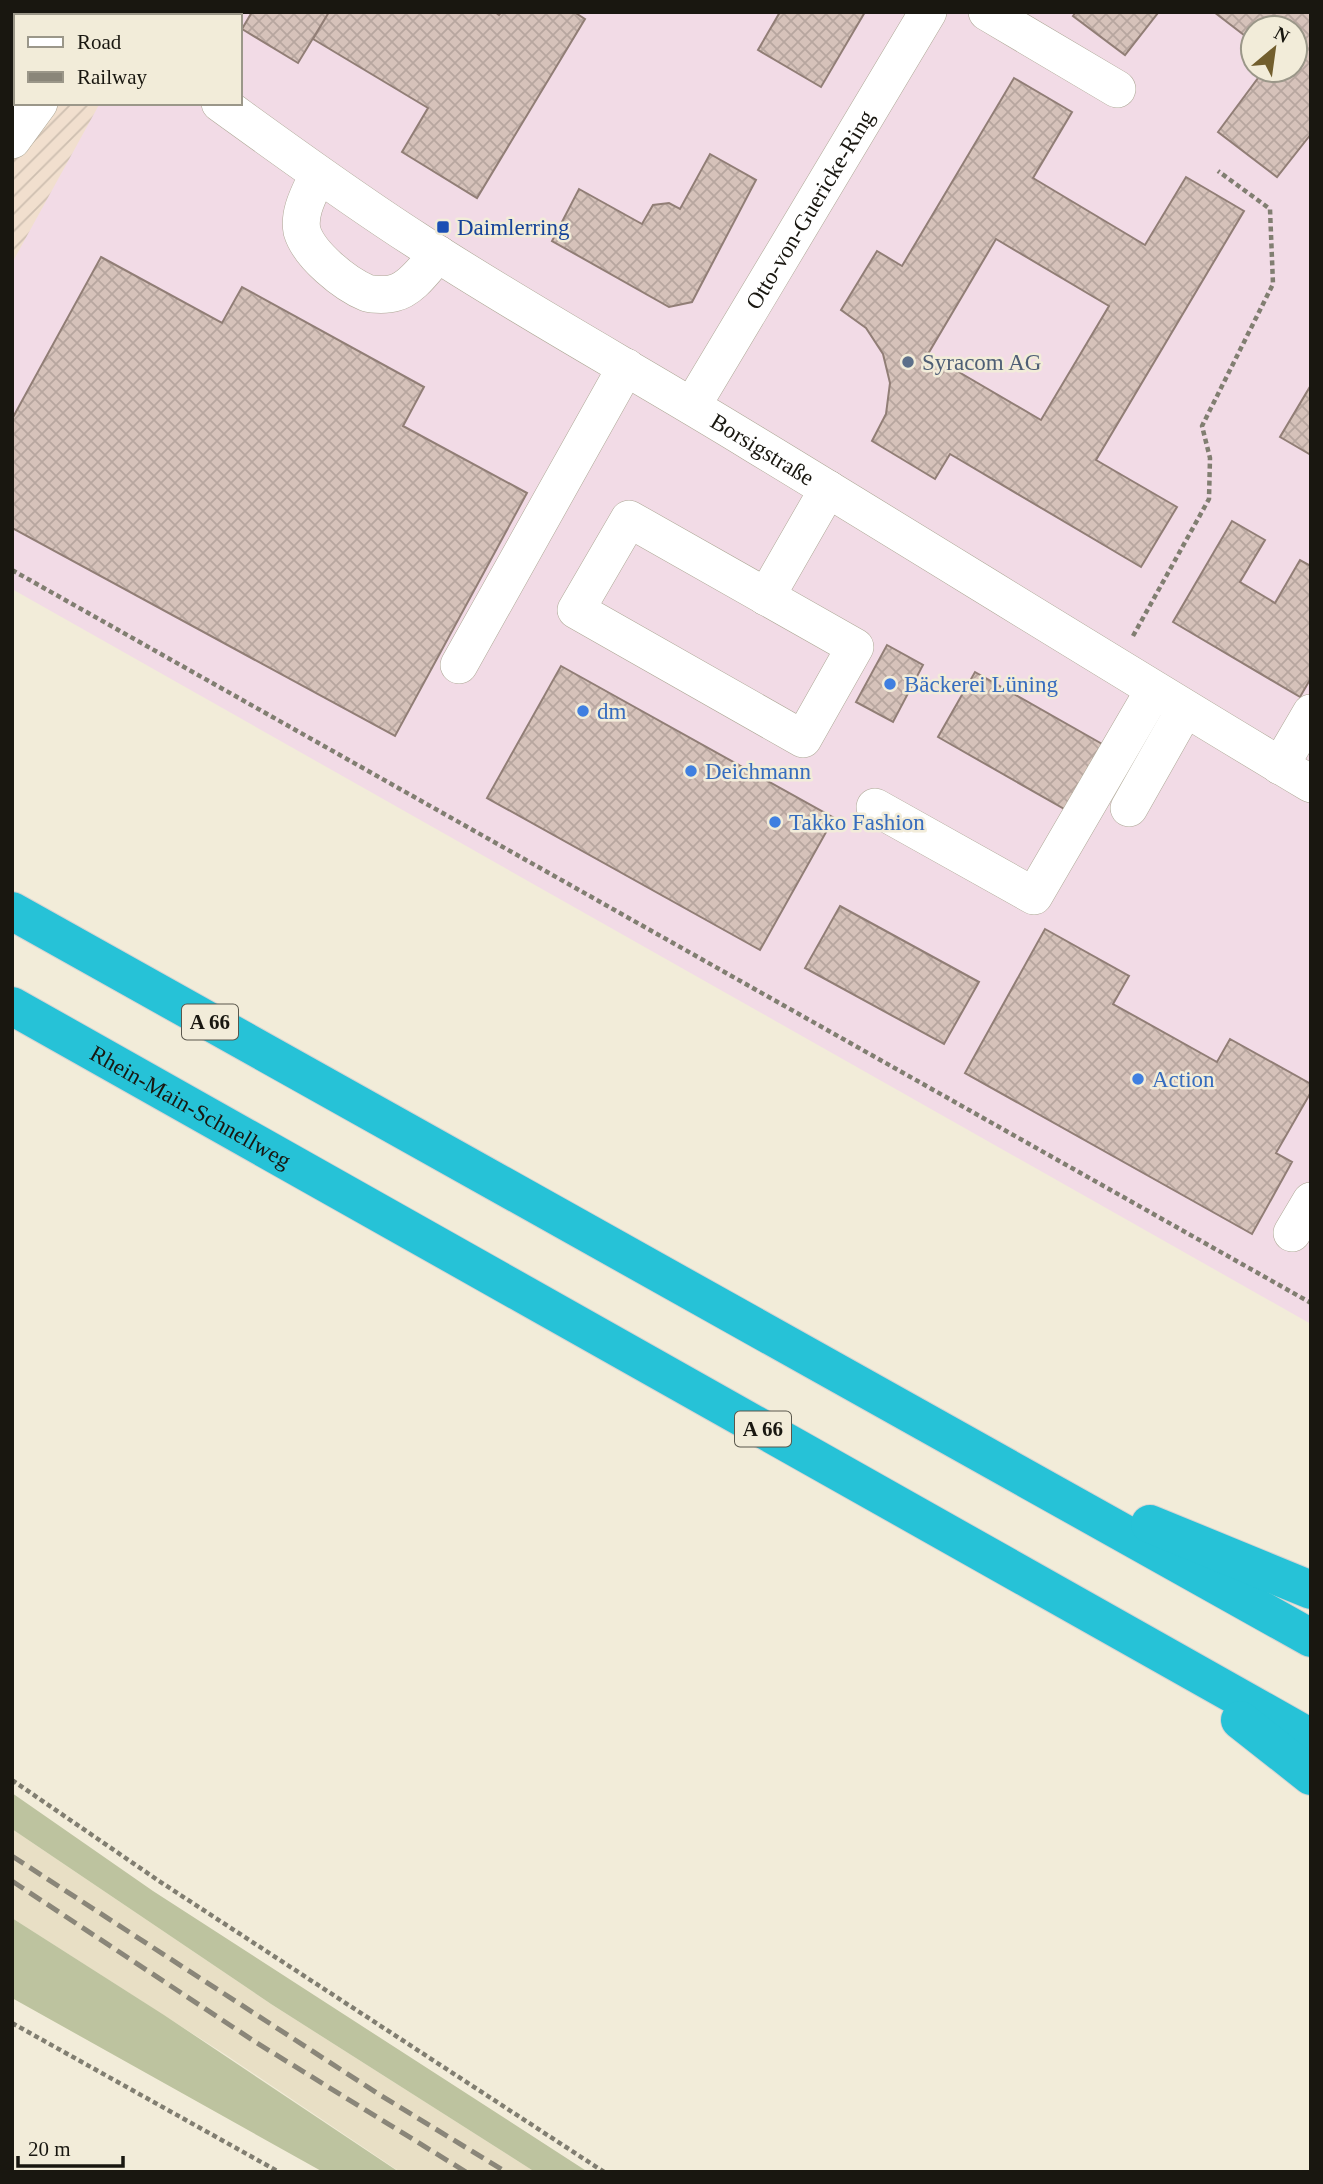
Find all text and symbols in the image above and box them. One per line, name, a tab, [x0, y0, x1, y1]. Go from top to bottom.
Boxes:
legend	[14, 14, 242, 105]
north arrow	[1239, 14, 1309, 84]
text: N	[1271, 22, 1293, 47]
text: Road	[77, 30, 122, 54]
text: Railway	[77, 65, 147, 89]
street label: Otto-von-Guericke-Ring	[741, 105, 880, 314]
place label: Daimlerring	[457, 215, 570, 240]
marker: Daimlerring	[435, 219, 451, 235]
place label: Syracom AG	[922, 350, 1041, 375]
marker: Syracom AG	[900, 354, 916, 370]
street label: Borsigstraße	[706, 409, 819, 491]
place label: Bäckerei Lüning	[904, 672, 1058, 697]
marker: Bäckerei Lüning	[882, 676, 898, 692]
place label: dm	[597, 699, 627, 724]
marker: dm	[575, 703, 591, 719]
place label: Deichmann	[705, 759, 812, 784]
marker: Deichmann	[683, 763, 699, 779]
place label: Takko Fashion	[789, 810, 925, 835]
marker: Takko Fashion	[767, 814, 783, 830]
road number: A 66	[182, 1004, 238, 1040]
street label: Rhein-Main-Schnellweg	[86, 1041, 295, 1174]
place label: Action	[1152, 1067, 1215, 1092]
marker: Action	[1130, 1071, 1146, 1087]
road number: A 66	[735, 1412, 791, 1446]
scale bar	[18, 2124, 122, 2168]
text: 20 m	[28, 2137, 71, 2161]

